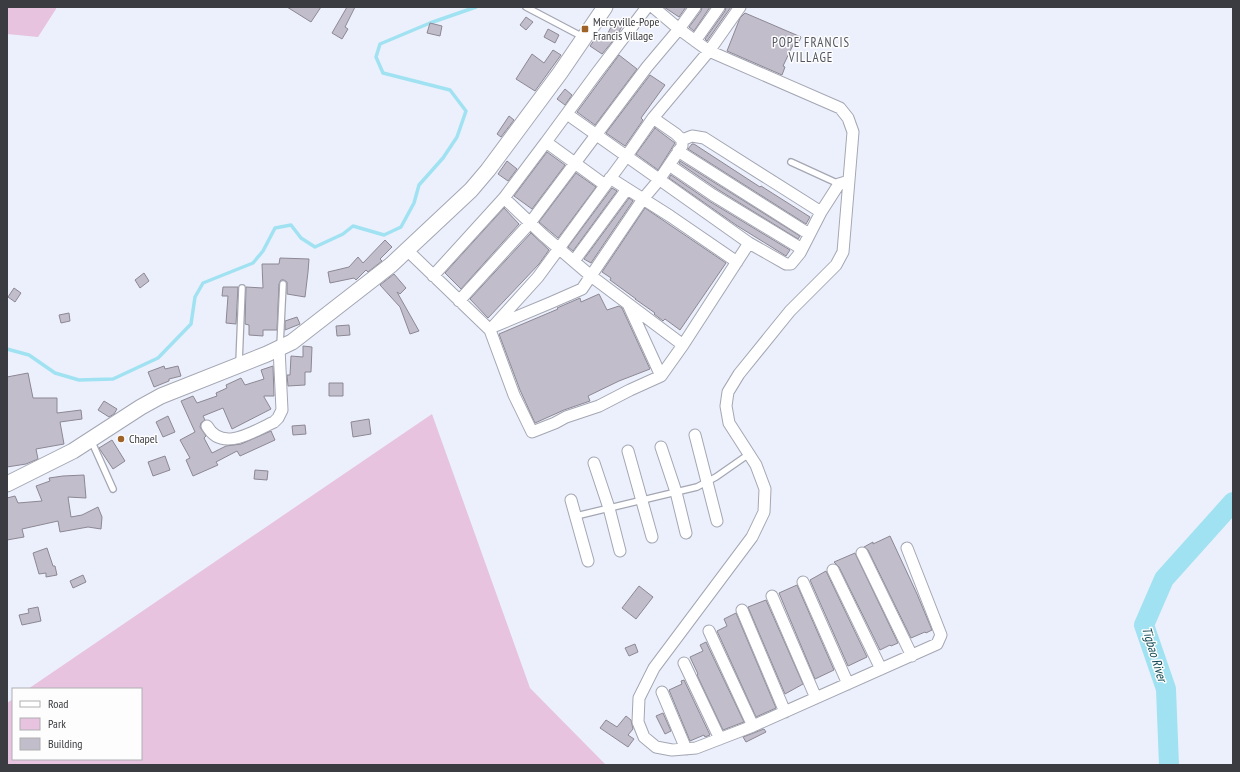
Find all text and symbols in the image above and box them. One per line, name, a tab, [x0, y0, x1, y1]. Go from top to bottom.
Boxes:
place label: Mercyville-Pope Francis Village	[593, 14, 659, 43]
marker: Mercyville-Pope Francis Village	[580, 24, 590, 34]
district label: POPE FRANCIS VILLAGE	[772, 34, 850, 66]
place label: Chapel	[129, 431, 158, 446]
marker: Chapel	[116, 434, 126, 444]
water label: Tigbao River	[1138, 625, 1172, 686]
legend	[12, 688, 142, 760]
text: Road	[48, 696, 68, 711]
text: Park	[48, 716, 66, 731]
text: Building	[48, 736, 83, 751]

